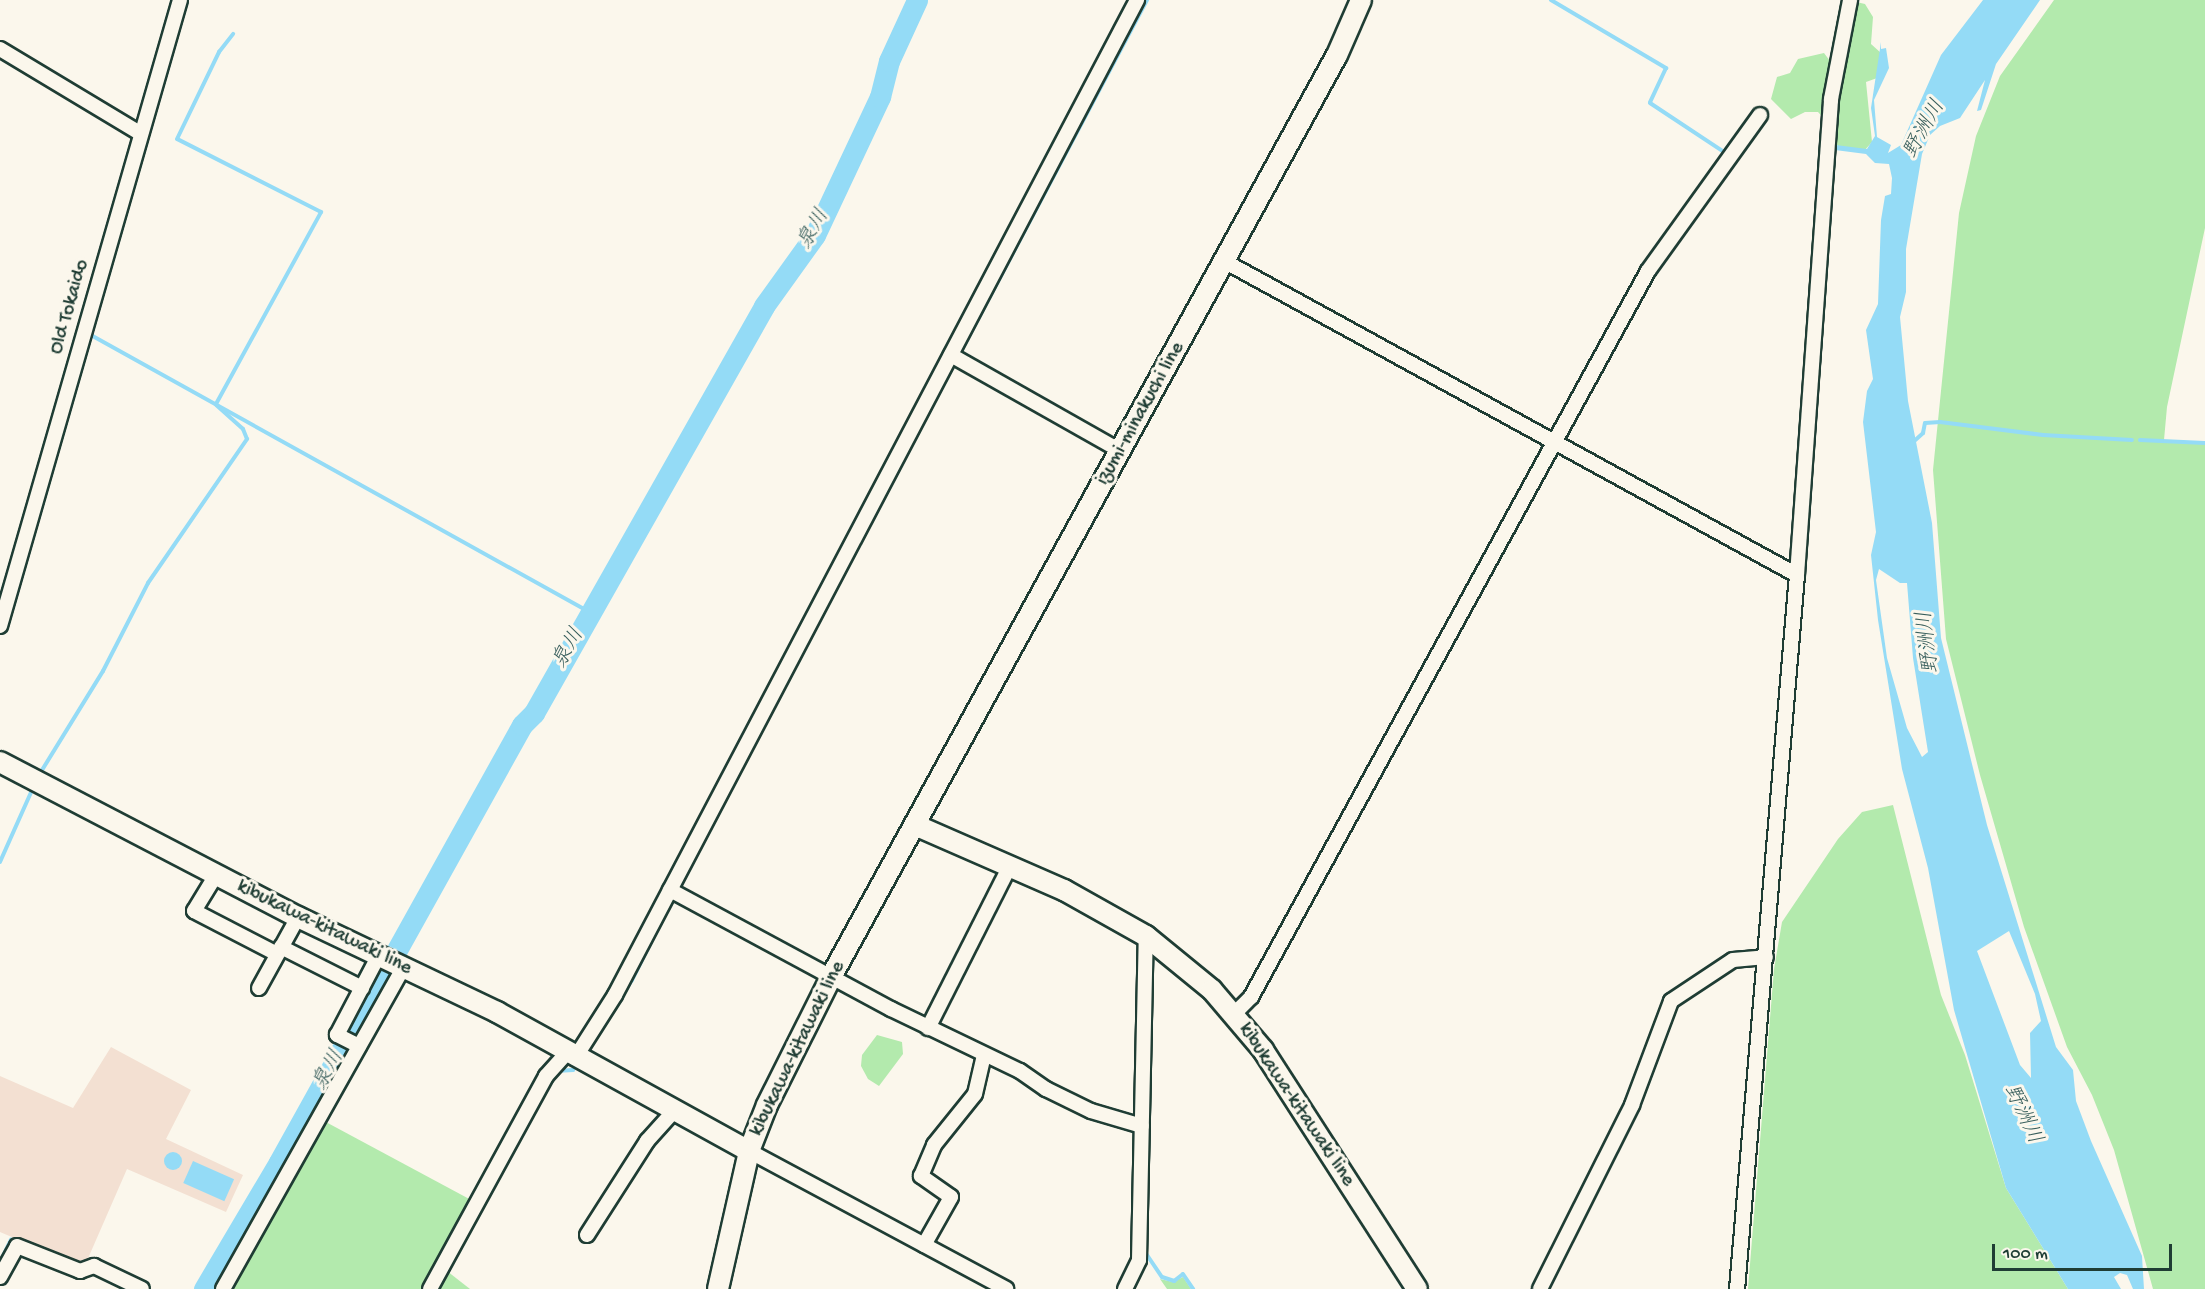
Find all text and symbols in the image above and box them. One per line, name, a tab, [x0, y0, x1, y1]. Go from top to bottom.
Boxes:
water label: 野洲川	[1900, 96, 1952, 164]
water label: 泉川	[794, 206, 836, 254]
street label: Old Tokaido	[45, 257, 95, 357]
street label: izumi-minakuchi line	[1092, 338, 1190, 490]
water label: 野洲川	[1914, 609, 1946, 675]
water label: 泉川	[549, 625, 591, 673]
street label: kibukawa-kitawaki line	[233, 875, 415, 981]
street label: kibukawa-kitawaki line	[745, 958, 851, 1140]
street label: kibukawa-kitawaki line	[1232, 1019, 1360, 1191]
water label: 泉川	[309, 1047, 351, 1095]
water label: 野洲川	[1996, 1081, 2046, 1149]
scale bar	[1995, 1232, 2175, 1270]
text: 100 m	[2003, 1244, 2048, 1265]

